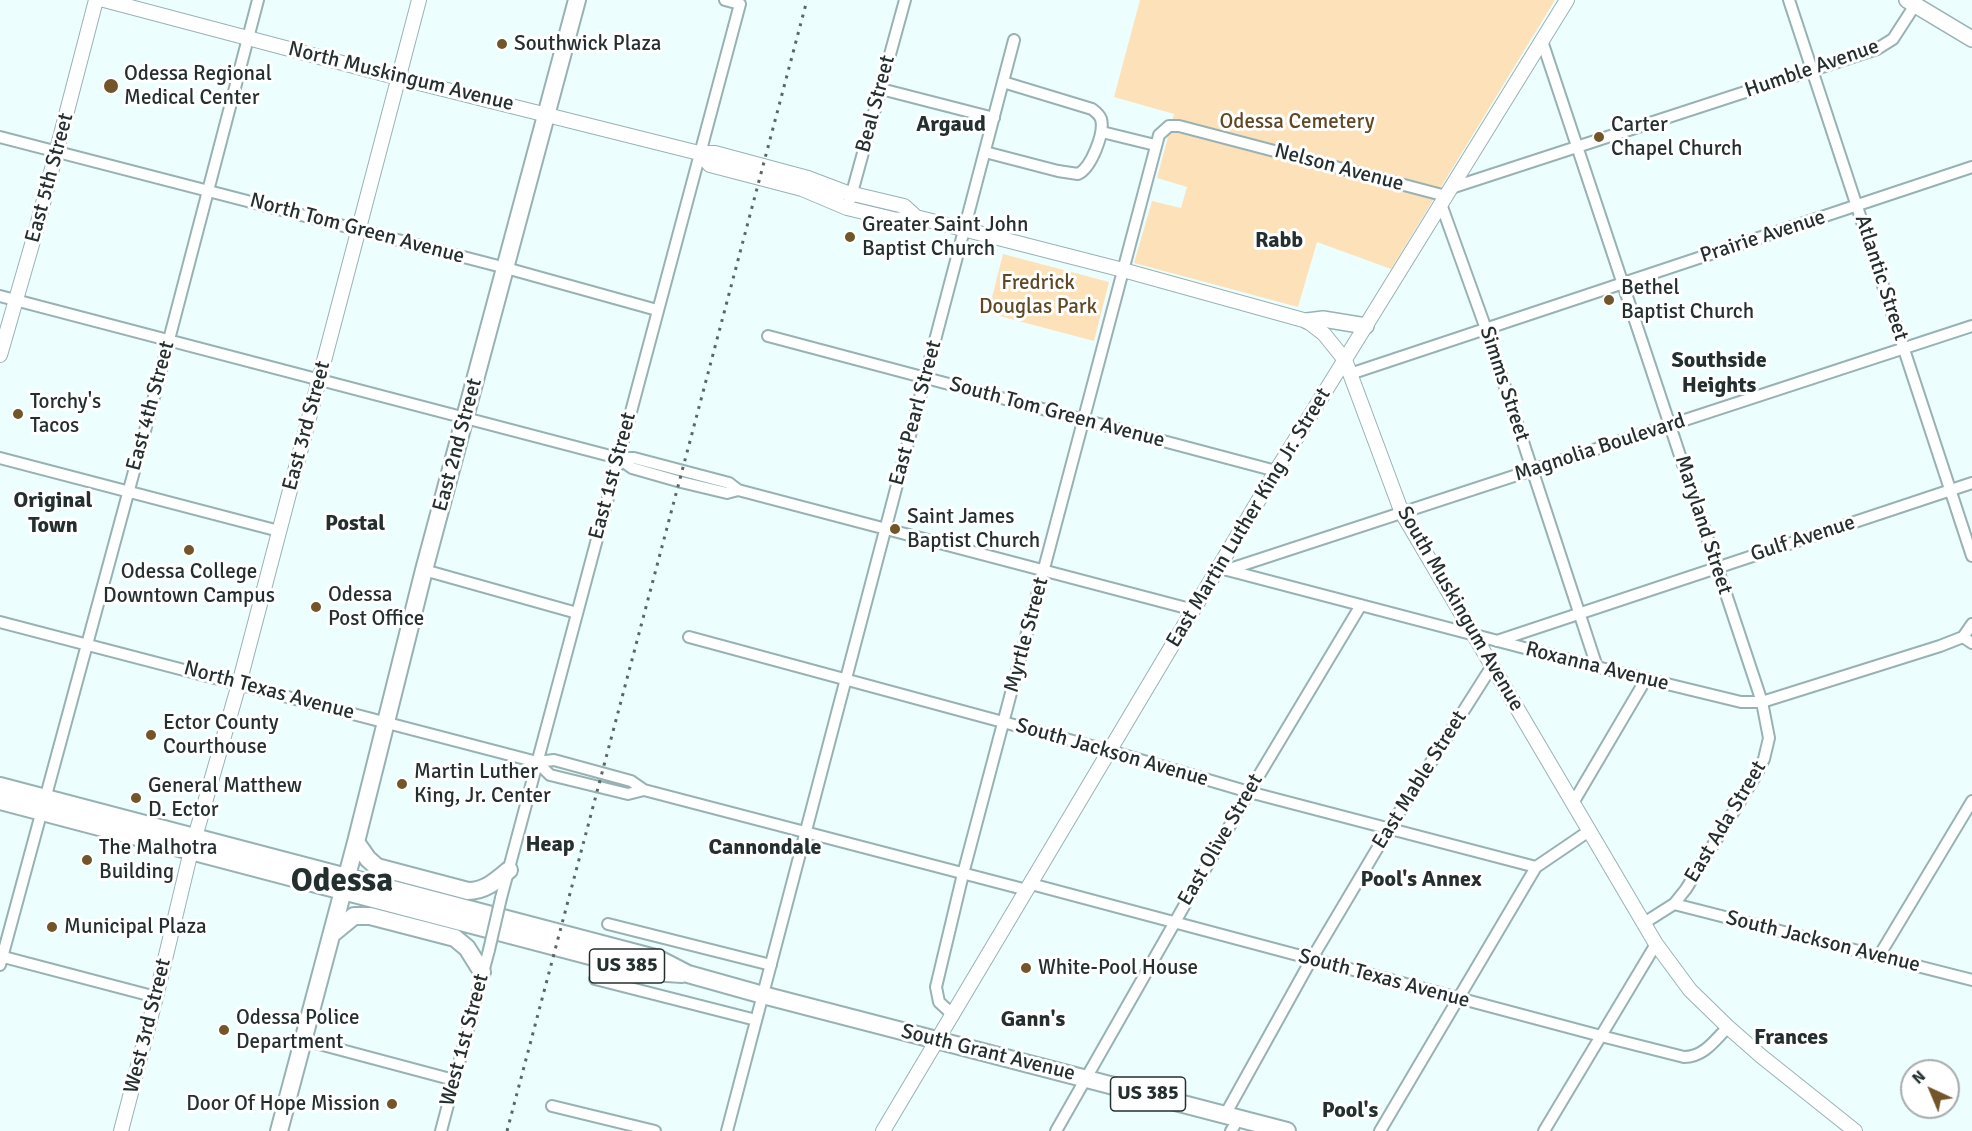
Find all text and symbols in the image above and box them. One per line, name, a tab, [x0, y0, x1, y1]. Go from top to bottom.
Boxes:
place label: Southwick Plaza	[514, 31, 662, 57]
street label: Humble Avenue	[1742, 34, 1882, 104]
street label: North Muskingum Avenue	[286, 37, 516, 117]
marker: Southwick Plaza	[495, 37, 509, 51]
street label: Beal Street	[851, 53, 901, 155]
place label: Odessa Regional Medical Center	[124, 61, 272, 111]
marker: Odessa Regional Medical Center	[102, 77, 120, 95]
park label: Odessa Cemetery	[1219, 109, 1375, 135]
street label: East 5th Street	[21, 111, 79, 245]
district label: Argaud	[916, 112, 986, 138]
place label: Carter Chapel Church	[1611, 112, 1742, 162]
marker: Carter Chapel Church	[1592, 130, 1606, 144]
street label: Nelson Avenue	[1272, 139, 1406, 197]
street label: North Tom Green Avenue	[247, 188, 467, 270]
street label: Prairie Avenue	[1697, 205, 1829, 269]
place label: Greater Saint John Baptist Church	[862, 212, 1028, 262]
street label: Atlantic Street	[1849, 212, 1913, 344]
district label: Rabb	[1255, 228, 1303, 254]
marker: Greater Saint John Baptist Church	[843, 230, 857, 244]
park label: Fredrick Douglas Park	[979, 270, 1097, 320]
place label: Bethel Baptist Church	[1621, 275, 1754, 325]
marker: Bethel Baptist Church	[1602, 293, 1616, 307]
street label: Simms Street	[1474, 323, 1534, 445]
street label: East Pearl Street	[885, 338, 947, 488]
street label: East 4th Street	[122, 339, 180, 473]
district label: Southside Heights	[1671, 348, 1767, 400]
street label: East 3rd Street	[278, 359, 336, 493]
street label: South Tom Green Avenue	[947, 372, 1167, 454]
street label: East 2nd Street	[428, 376, 488, 514]
street label: East Martin Luther King Jr. Street	[1161, 384, 1337, 652]
place label: Torchy's Tacos	[30, 389, 101, 439]
marker: Torchy's Tacos	[11, 407, 25, 421]
street label: Magnolia Boulevard	[1511, 408, 1689, 488]
street label: East 1st Street	[584, 410, 642, 542]
street label: Maryland Street	[1669, 452, 1737, 598]
district label: Original Town	[14, 488, 92, 540]
street label: South Muskingum Avenue	[1391, 502, 1529, 716]
place label: Saint James Baptist Church	[907, 504, 1040, 554]
street label: Gulf Avenue	[1748, 510, 1858, 568]
district label: Postal	[325, 511, 385, 537]
marker: Saint James Baptist Church	[888, 522, 902, 536]
marker: Odessa College Downtown Campus	[182, 543, 196, 557]
place label: Odessa College Downtown Campus	[103, 559, 275, 609]
street label: Myrtle Street	[1000, 575, 1054, 695]
place label: Odessa Post Office	[328, 582, 424, 632]
marker: Odessa Post Office	[309, 600, 323, 614]
street label: Roxanna Avenue	[1523, 637, 1671, 697]
street label: North Texas Avenue	[181, 656, 357, 726]
street label: East Mable Street	[1367, 706, 1473, 854]
place label: Ector County Courthouse	[163, 710, 279, 760]
street label: South Jackson Avenue	[1013, 713, 1211, 793]
marker: Ector County Courthouse	[144, 728, 158, 742]
street label: East Ada Street	[1680, 757, 1772, 887]
place label: Martin Luther King, Jr. Center	[414, 759, 551, 809]
street label: East Olive Street	[1173, 770, 1269, 910]
place label: General Matthew D. Ector	[148, 773, 302, 823]
marker: Martin Luther King, Jr. Center	[395, 777, 409, 791]
marker: General Matthew D. Ector	[129, 791, 143, 805]
district label: Heap	[525, 832, 575, 858]
place label: The Malhotra Building	[99, 835, 217, 885]
district label: Cannondale	[709, 835, 821, 861]
marker: The Malhotra Building	[80, 853, 94, 867]
district label: Odessa	[291, 862, 393, 902]
district label: Pool's Annex	[1361, 867, 1481, 893]
street label: South Jackson Avenue	[1723, 906, 1923, 978]
place label: Municipal Plaza	[64, 914, 207, 940]
marker: Municipal Plaza	[45, 920, 59, 934]
street label: South Texas Avenue	[1296, 944, 1472, 1014]
road number: US 385	[590, 949, 664, 983]
place label: White-Pool House	[1038, 955, 1198, 981]
street label: West 3rd Street	[119, 956, 177, 1096]
marker: White-Pool House	[1019, 961, 1033, 975]
street label: West 1st Street	[435, 971, 495, 1109]
place label: Odessa Police Department	[236, 1005, 359, 1055]
district label: Gann's	[1001, 1007, 1065, 1033]
street label: South Grant Avenue	[898, 1019, 1078, 1087]
marker: Odessa Police Department	[217, 1023, 231, 1037]
district label: Frances	[1754, 1025, 1828, 1051]
north arrow	[1900, 1059, 1960, 1119]
text: N	[1908, 1066, 1930, 1089]
road number: US 385	[1110, 1077, 1186, 1111]
place label: Door Of Hope Mission	[186, 1091, 380, 1117]
marker: Door Of Hope Mission	[385, 1097, 399, 1111]
district label: Pool's	[1322, 1098, 1378, 1124]

